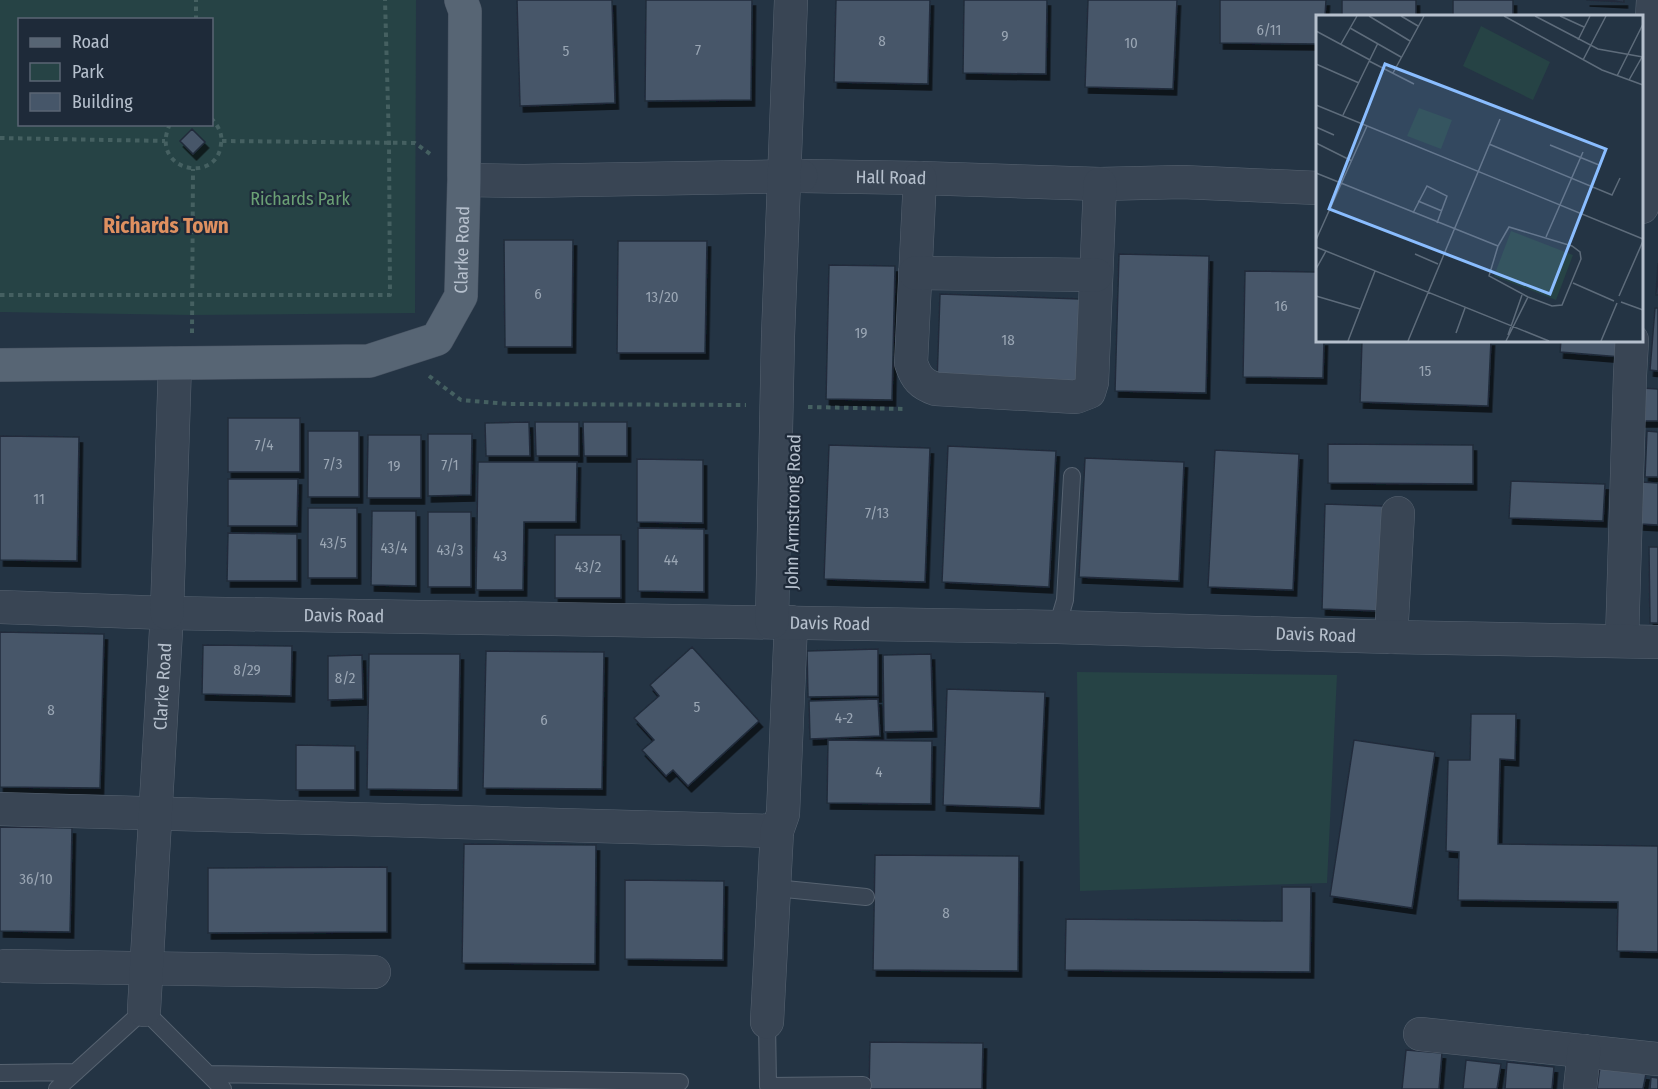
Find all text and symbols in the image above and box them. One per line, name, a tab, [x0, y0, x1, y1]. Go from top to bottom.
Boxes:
inset map	[1316, 15, 1643, 342]
legend	[18, 18, 213, 126]
house number: 6/11	[1257, 21, 1281, 39]
house number: 9	[1001, 27, 1009, 45]
text: Road	[72, 31, 109, 53]
house number: 8	[878, 32, 886, 50]
house number: 10	[1124, 34, 1138, 52]
house number: 7	[695, 41, 701, 59]
house number: 5	[563, 42, 570, 60]
text: Park	[72, 61, 105, 83]
text: Building	[72, 91, 133, 113]
street label: Hall Road	[855, 166, 927, 189]
park label: Richards Park	[250, 188, 350, 210]
street label: Clarke Road	[450, 206, 474, 294]
district label: Richards Town	[103, 213, 229, 239]
house number: 6	[534, 285, 542, 303]
house number: 13/20	[645, 288, 679, 306]
house number: 16	[1274, 297, 1288, 315]
house number: 19	[854, 324, 868, 342]
house number: 18	[1001, 331, 1015, 349]
house number: 15	[1419, 362, 1431, 380]
street label: John Armstrong Road	[781, 434, 805, 590]
house number: 7/4	[254, 436, 274, 454]
house number: 7/3	[324, 455, 343, 473]
house number: 7/1	[441, 456, 459, 474]
house number: 19	[387, 457, 401, 475]
house number: 11	[33, 490, 45, 508]
house number: 7/13	[865, 504, 889, 522]
house number: 43/5	[319, 534, 347, 552]
house number: 43/4	[380, 539, 408, 557]
house number: 43/3	[437, 541, 464, 559]
house number: 43	[493, 547, 507, 565]
house number: 44	[664, 551, 678, 569]
house number: 43/2	[575, 558, 602, 576]
street label: Davis Road	[303, 604, 384, 627]
street label: Davis Road	[789, 612, 870, 635]
street label: Davis Road	[1275, 623, 1356, 647]
street label: Clarke Road	[149, 642, 176, 731]
house number: 8/29	[233, 661, 261, 679]
house number: 8/2	[335, 669, 356, 687]
house number: 5	[694, 698, 701, 716]
house number: 8	[47, 701, 55, 719]
house number: 4-2	[835, 709, 854, 727]
house number: 6	[540, 711, 548, 729]
house number: 4	[875, 763, 883, 781]
house number: 36/10	[19, 870, 53, 888]
house number: 8	[942, 904, 950, 922]

